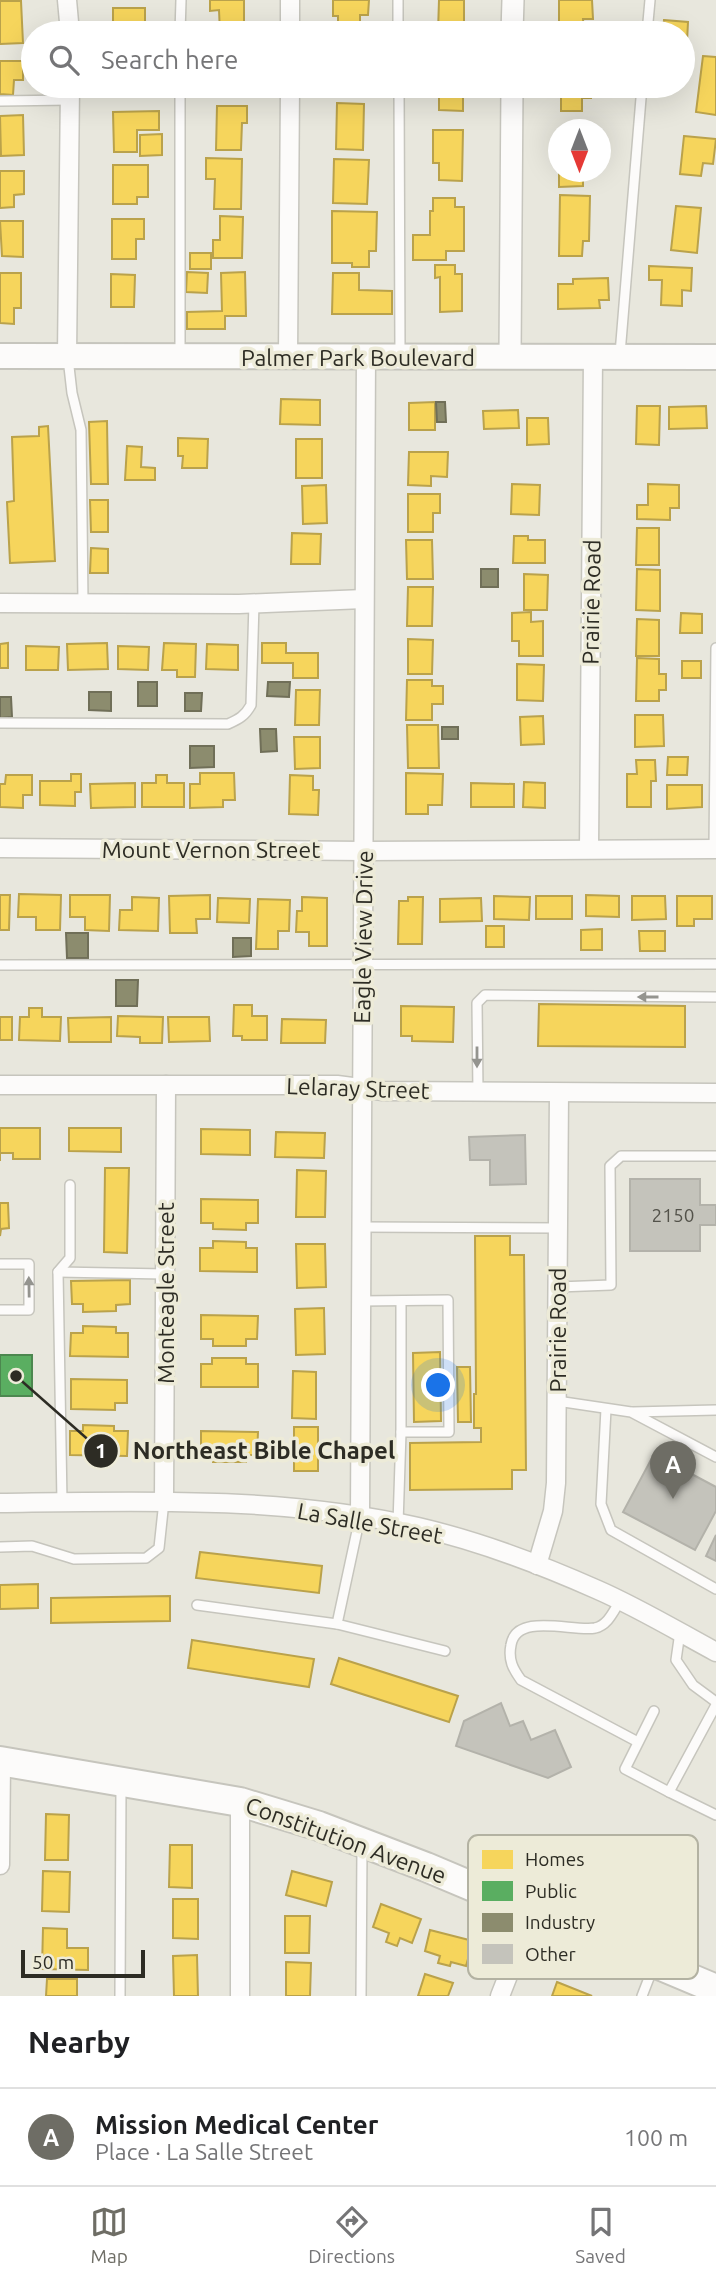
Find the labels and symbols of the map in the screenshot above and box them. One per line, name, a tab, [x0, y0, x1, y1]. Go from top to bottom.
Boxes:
north arrow	[548, 119, 611, 182]
street label: Palmer Park Boulevard	[241, 345, 475, 370]
street label: Prairie Road	[577, 539, 605, 665]
street label: Mount Vernon Street	[102, 837, 320, 862]
street label: Eagle View Drive	[349, 850, 377, 1024]
one-way arrow	[637, 991, 659, 1003]
one-way arrow	[472, 1046, 483, 1068]
street label: Lelaray Street	[286, 1073, 430, 1103]
street label: Monteagle Street	[153, 1202, 178, 1384]
house number: 2150	[652, 1204, 694, 1226]
street label: Prairie Road	[545, 1267, 570, 1393]
one-way arrow	[23, 1276, 35, 1298]
your location	[421, 1368, 455, 1402]
callout: Northeast Bible Chapel	[83, 1429, 409, 1474]
text: Northeast Bible Chapel	[133, 1437, 395, 1464]
text: 1	[95, 1438, 107, 1462]
pin: A	[650, 1441, 696, 1499]
street label: La Salle Street	[295, 1498, 445, 1548]
street label: Constitution Avenue	[242, 1792, 450, 1888]
legend	[468, 1835, 698, 1979]
text: Homes	[525, 1848, 585, 1870]
text: Public	[525, 1880, 577, 1902]
text: Industry	[525, 1911, 595, 1933]
text: Other	[525, 1943, 576, 1965]
scale bar	[21, 1947, 145, 1979]

